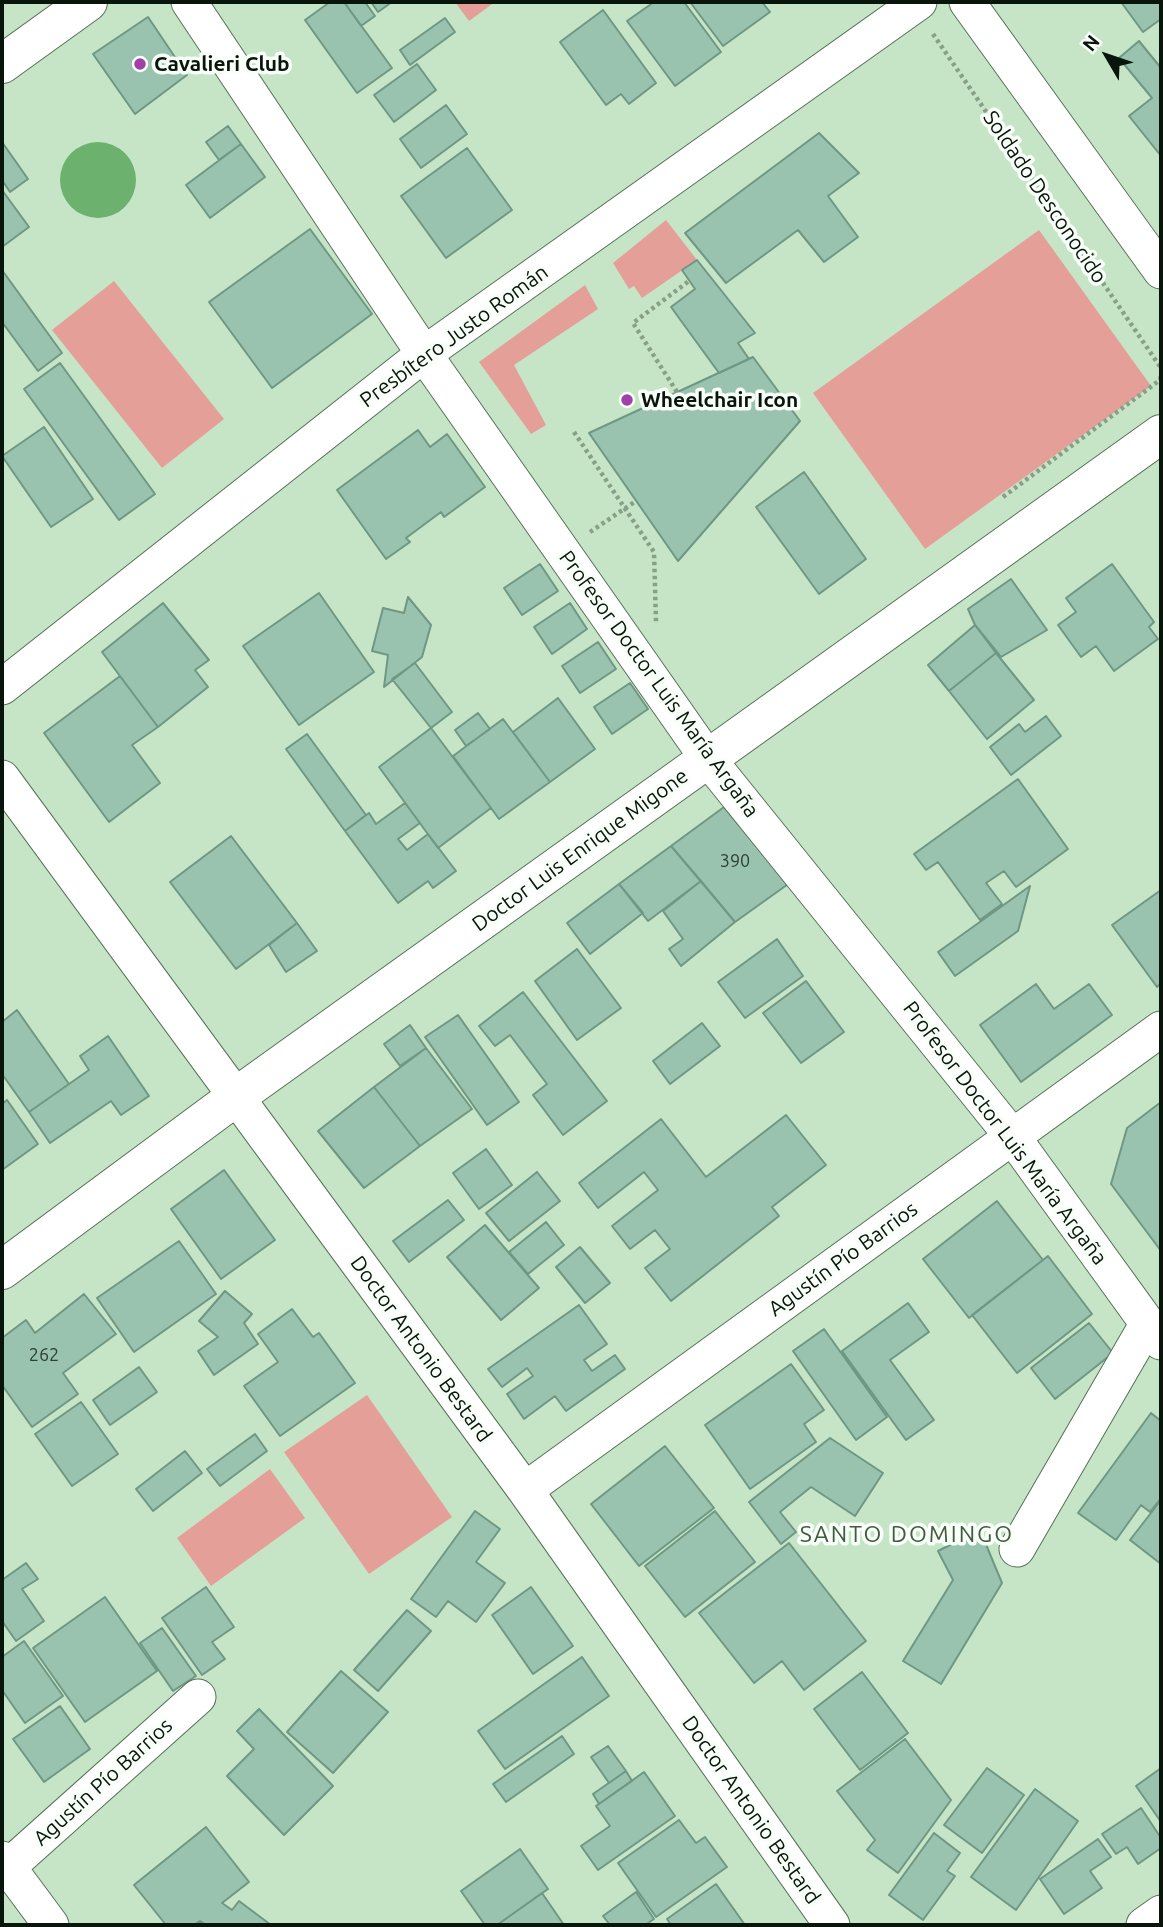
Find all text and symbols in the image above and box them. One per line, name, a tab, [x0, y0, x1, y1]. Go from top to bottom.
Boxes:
north arrow	[1072, 21, 1142, 91]
text: N	[1078, 30, 1104, 55]
place label: Cavalieri Club	[154, 51, 290, 77]
marker: Cavalieri Club	[132, 56, 148, 72]
street label: Soldado Desconocido	[978, 106, 1112, 288]
street label: Presbítero Justo Román	[355, 259, 553, 413]
place label: Wheelchair Icon	[641, 387, 798, 413]
marker: Wheelchair Icon	[619, 392, 635, 408]
street label: Profesor Doctor Luis María Argaña	[554, 546, 764, 822]
street label: Doctor Luis Enrique Migone	[467, 763, 693, 937]
house number: 390	[720, 850, 750, 872]
street label: Profesor Doctor Luis María Argaña	[898, 996, 1112, 1270]
street label: Agustín Pío Barrios	[763, 1196, 923, 1322]
street label: Doctor Antonio Bestard	[345, 1251, 497, 1447]
house number: 262	[29, 1344, 59, 1366]
district label: SANTO DOMINGO	[801, 1520, 1013, 1548]
street label: Doctor Antonio Bestard	[677, 1711, 825, 1909]
street label: Agustín Pío Barrios	[28, 1713, 178, 1851]

